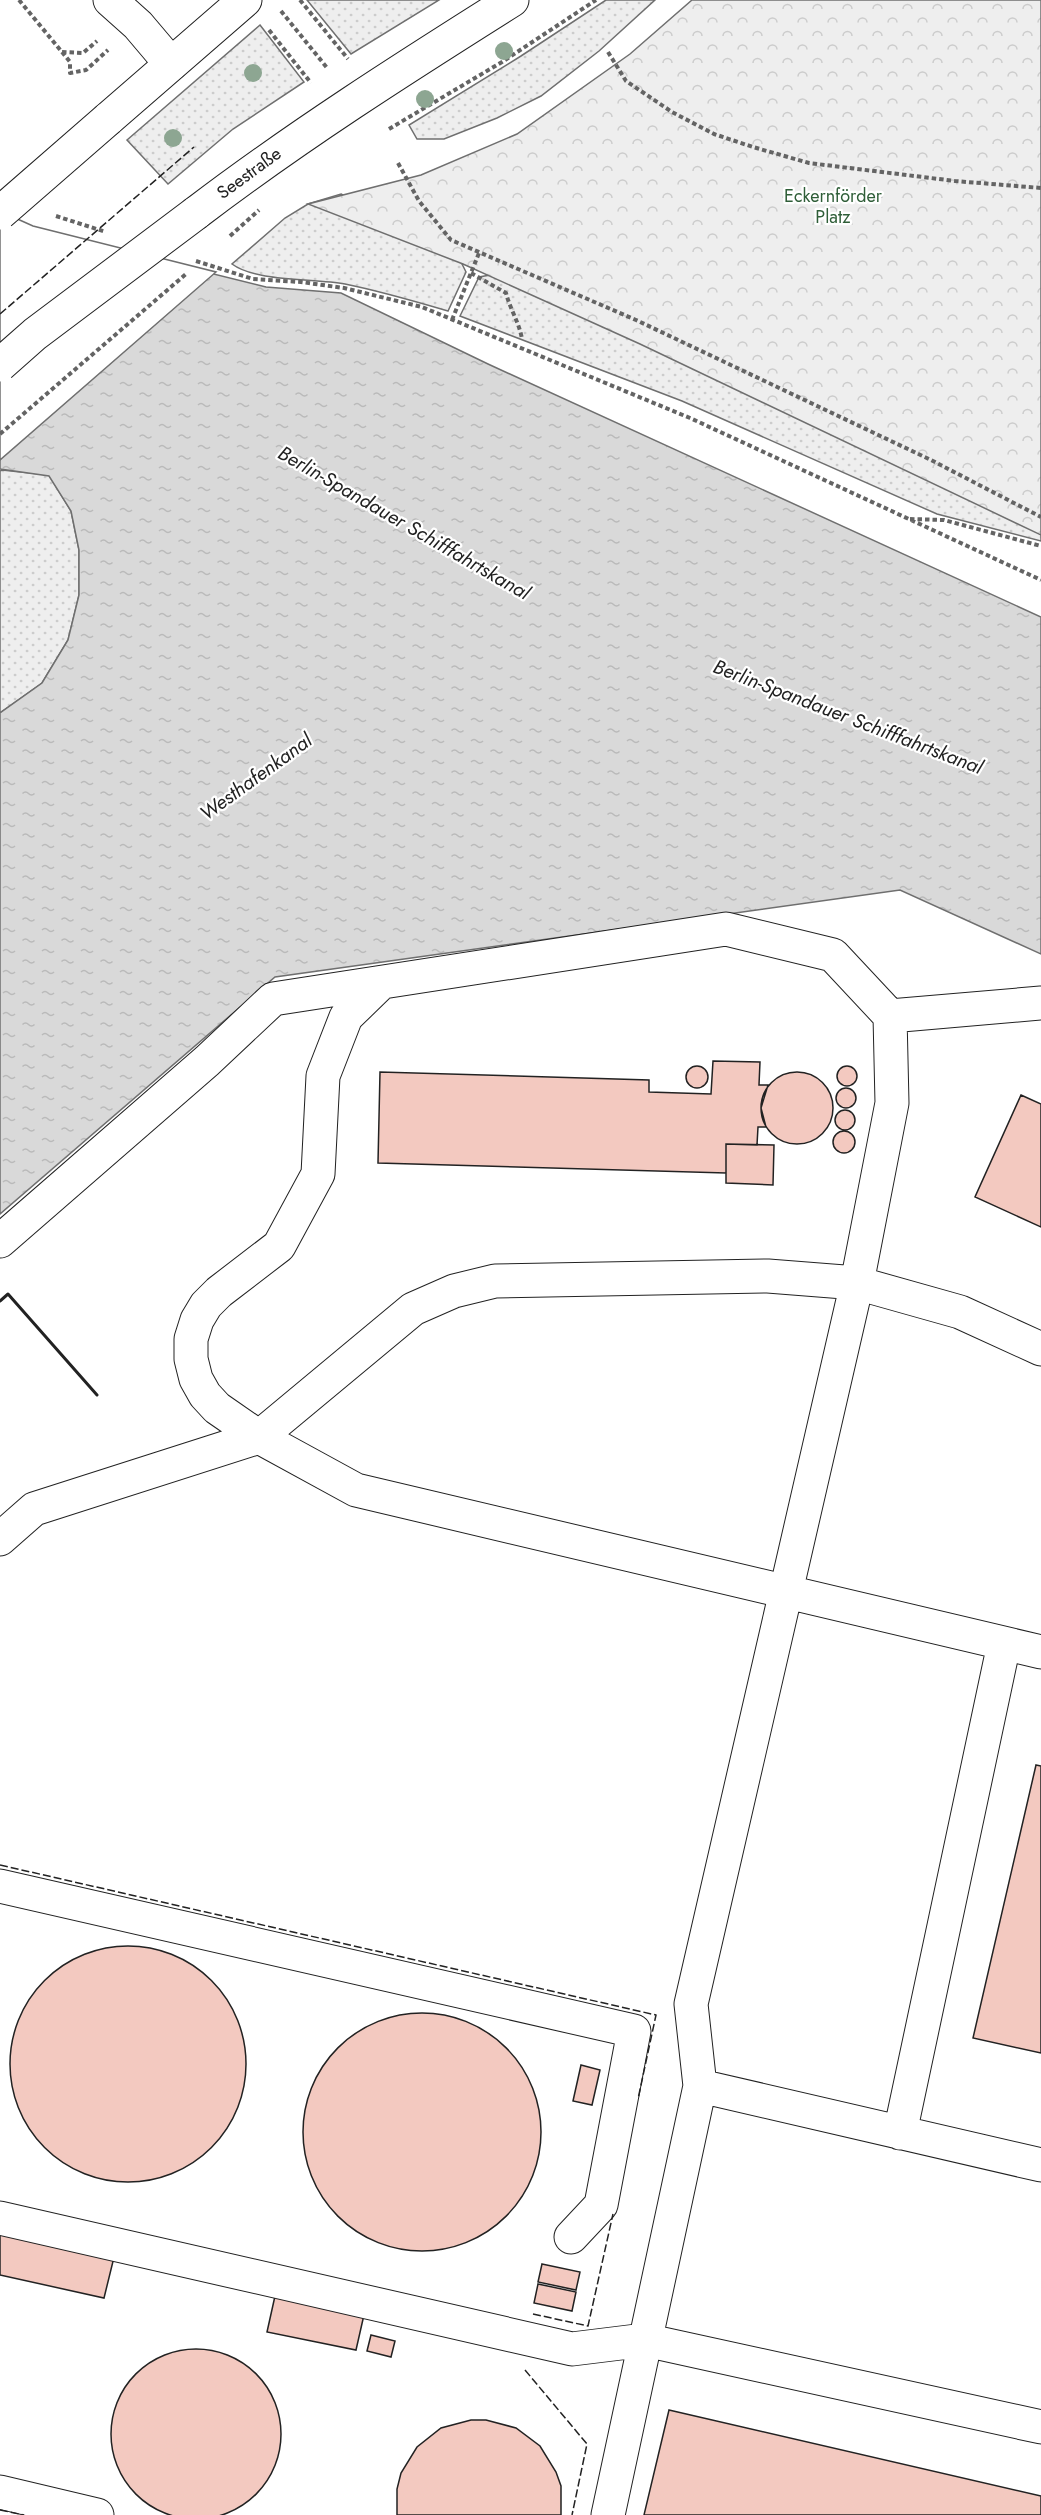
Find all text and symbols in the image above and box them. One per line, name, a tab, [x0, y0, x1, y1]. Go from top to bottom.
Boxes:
street label: Seestraße	[211, 141, 287, 205]
park label: Eckernförder Platz	[784, 183, 883, 230]
water label: Berlin-Spandauer Schifffahrtskanal	[273, 439, 537, 608]
water label: Berlin-Spandauer Schifffahrtskanal	[709, 652, 988, 782]
water label: Westhafenkanal	[194, 725, 319, 828]

